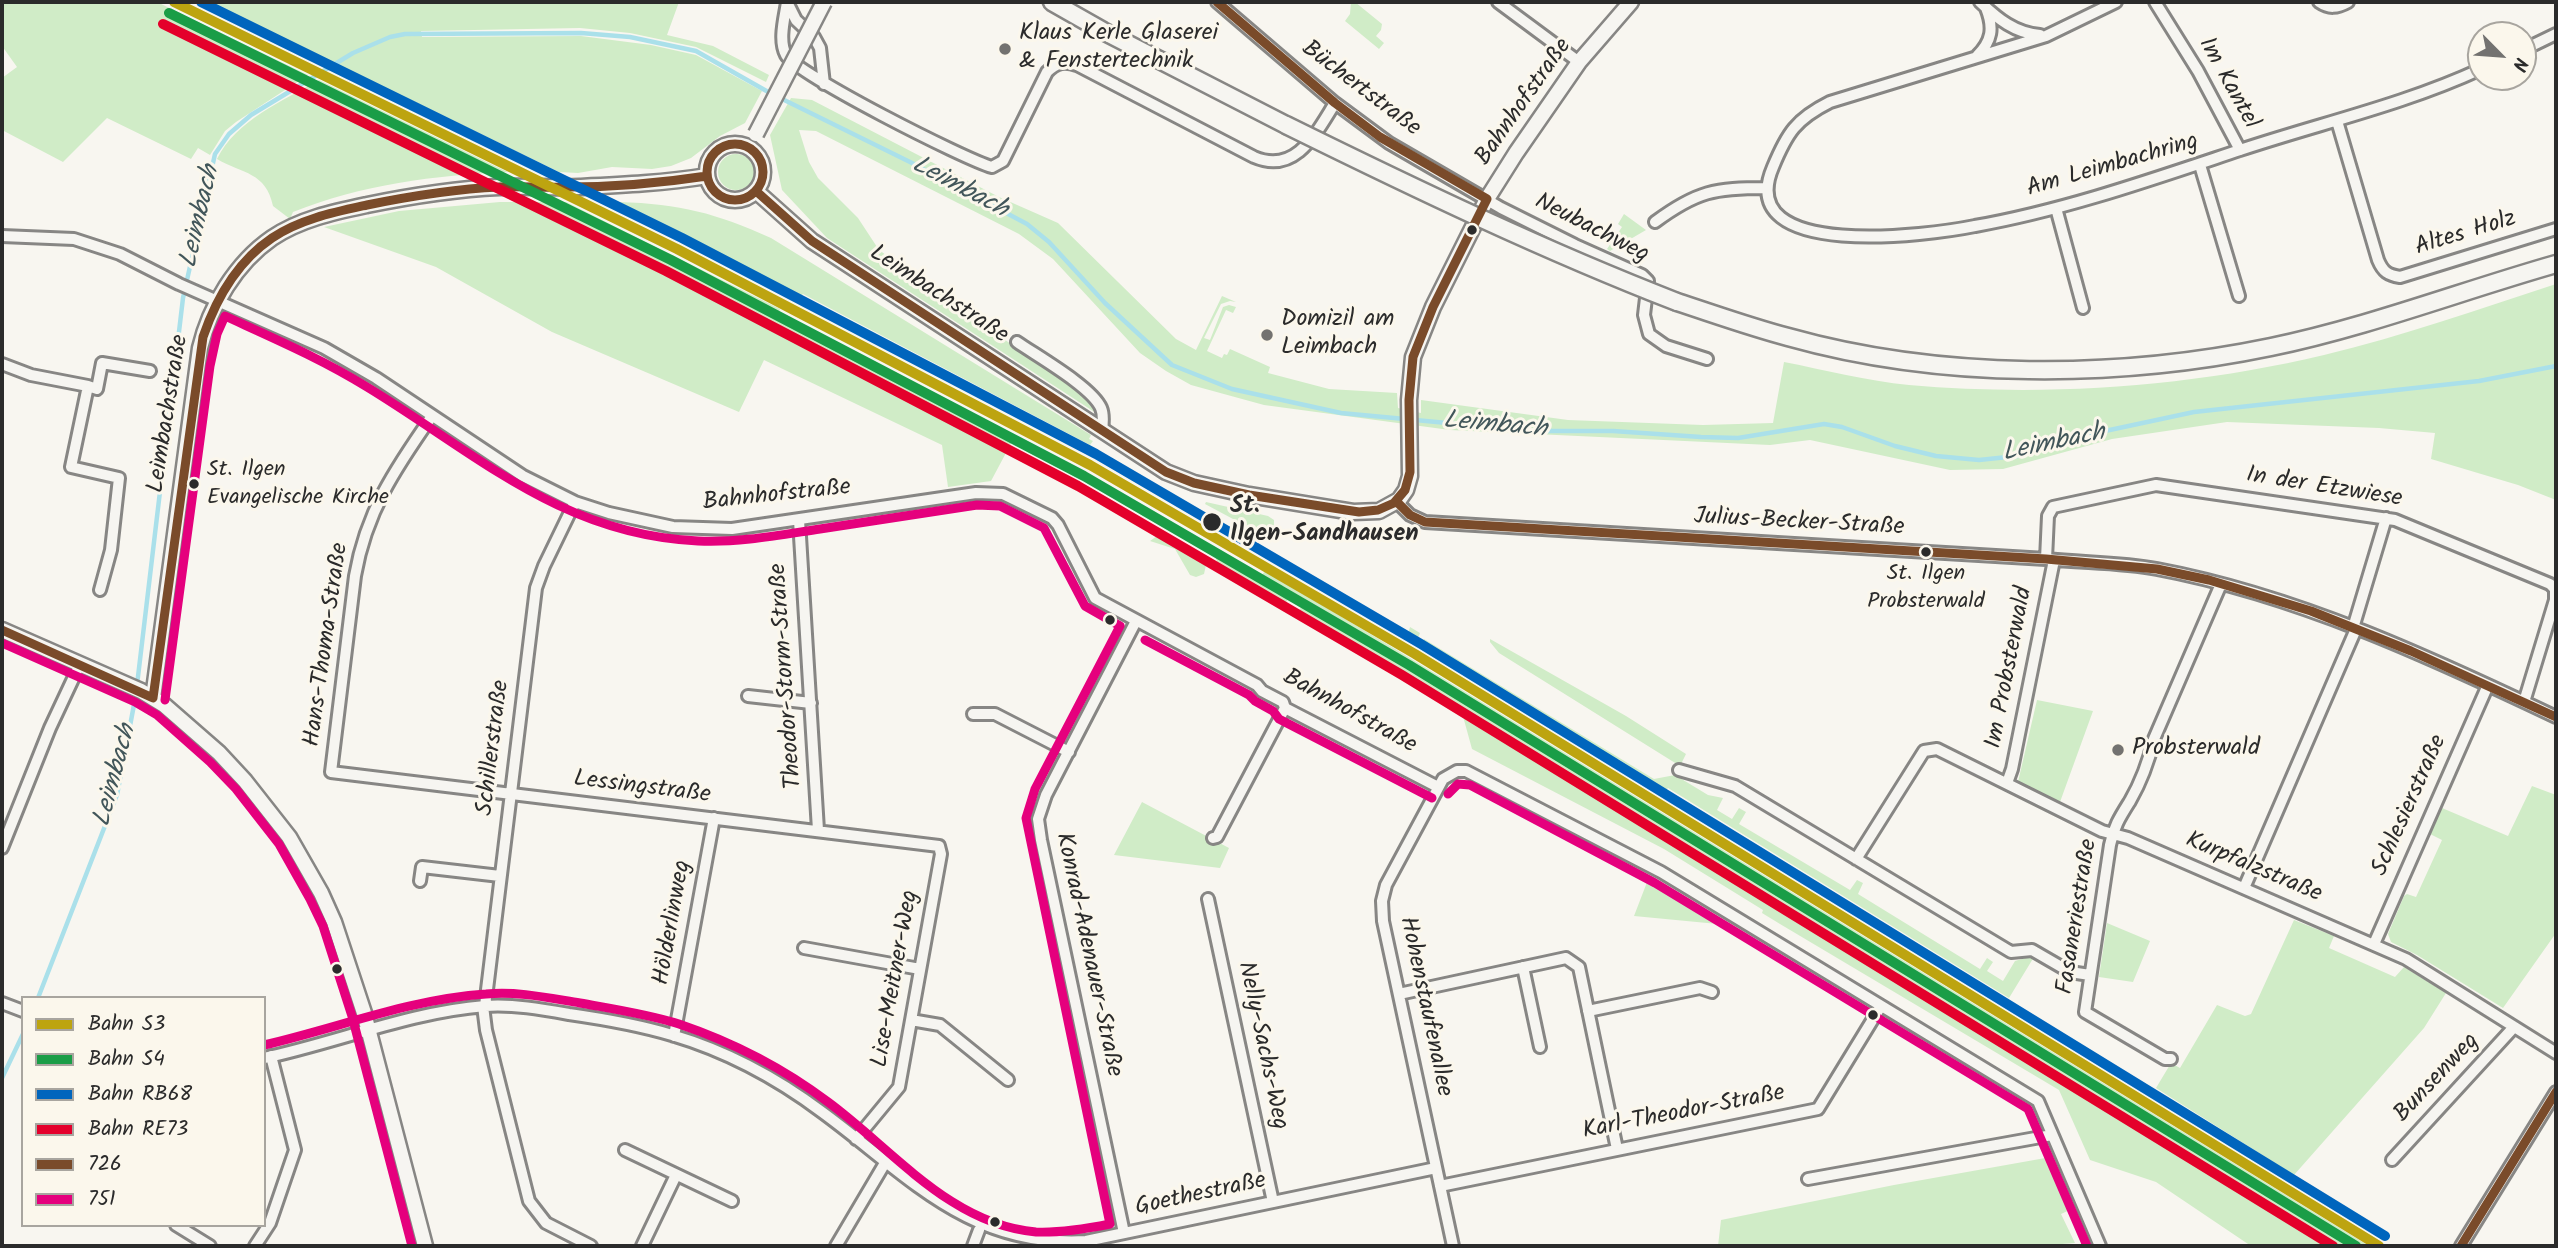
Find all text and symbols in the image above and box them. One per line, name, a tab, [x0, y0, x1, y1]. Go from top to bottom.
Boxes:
place label: Klaus Kerle Glaserei & Fenstertechnik	[1019, 21, 1218, 77]
north arrow	[2467, 21, 2537, 91]
street label: Im Kantel	[2190, 33, 2264, 135]
street label: Bahnhofstraße	[1471, 34, 1579, 172]
street label: Büchertstraße	[1295, 36, 1425, 144]
marker: Klaus Kerle Glaserei & Fenstertechnik	[997, 41, 1013, 57]
text: N	[2503, 52, 2535, 76]
street label: Am Leimbachring	[2024, 129, 2202, 205]
water label: Leimbach	[906, 151, 1012, 227]
water label: Leimbach	[175, 163, 229, 271]
street label: Neubachweg	[1529, 189, 1653, 271]
street label: Altes Holz	[2412, 206, 2520, 264]
unlabelled marker	[1465, 223, 1479, 237]
street label: Leimbachstraße	[863, 240, 1013, 352]
place label: Domizil am Leimbach	[1281, 307, 1394, 363]
marker: Domizil am Leimbach	[1259, 327, 1275, 343]
street label: Leimbachstraße	[143, 333, 197, 495]
water label: Leimbach	[1442, 407, 1548, 447]
water label: Leimbach	[2000, 419, 2108, 471]
place label: St. Ilgen Evangelische Kirche	[207, 458, 389, 510]
street label: In der Etzwiese	[2244, 462, 2404, 516]
street label: Bahnhofstraße	[702, 475, 852, 519]
marker: St. Ilgen Evangelische Kirche	[187, 477, 201, 491]
place label: St. Ilgen-Sandhausen	[1230, 494, 1418, 550]
street label: Julius-Becker-Straße	[1693, 504, 1905, 544]
marker: St. Ilgen-Sandhausen	[1201, 511, 1223, 533]
street label: Hans-Thoma-Straße	[299, 541, 357, 749]
marker: St. Ilgen Probsterwald	[1919, 545, 1933, 559]
street label: Theodor-Storm-Straße	[766, 562, 810, 790]
place label: St. Ilgen Probsterwald	[1867, 562, 1985, 614]
street label: Im Probsterwald	[1981, 585, 2041, 751]
unlabelled marker	[1103, 613, 1117, 627]
street label: Bahnhofstraße	[1277, 664, 1421, 762]
street label: Schillerstraße	[472, 679, 518, 817]
water label: Leimbach	[88, 722, 146, 830]
street label: Schlesierstraße	[2367, 731, 2455, 881]
place label: Probsterwald	[2132, 736, 2260, 764]
marker: Probsterwald	[2110, 742, 2126, 758]
street label: Lessingstraße	[572, 766, 712, 812]
street label: Kurpfalzstraße	[2180, 827, 2326, 911]
street label: Konrad-Adenauer-Straße	[1047, 830, 1127, 1080]
street label: Fasaneriestraße	[2053, 837, 2105, 997]
street label: Hölderlinweg	[649, 858, 699, 988]
street label: Lise-Meitner-Weg	[867, 888, 927, 1070]
street label: Hohenstaufenallee	[1391, 915, 1457, 1099]
street label: Nelly-Sachs-Weg	[1229, 959, 1293, 1133]
unlabelled marker	[330, 962, 344, 976]
legend	[21, 996, 266, 1227]
text: Bahn S3	[88, 1008, 165, 1041]
unlabelled marker	[1866, 1008, 1880, 1022]
street label: Bunsenweg	[2389, 1028, 2487, 1130]
text: Bahn S4	[88, 1043, 165, 1076]
text: Bahn RB68	[88, 1078, 192, 1111]
street label: Karl-Theodor-Straße	[1580, 1080, 1788, 1148]
text: Bahn RE73	[88, 1113, 188, 1146]
text: 726	[88, 1148, 122, 1181]
street label: Goethestraße	[1133, 1168, 1269, 1224]
text: 751	[88, 1183, 116, 1216]
unlabelled marker	[988, 1215, 1002, 1229]

